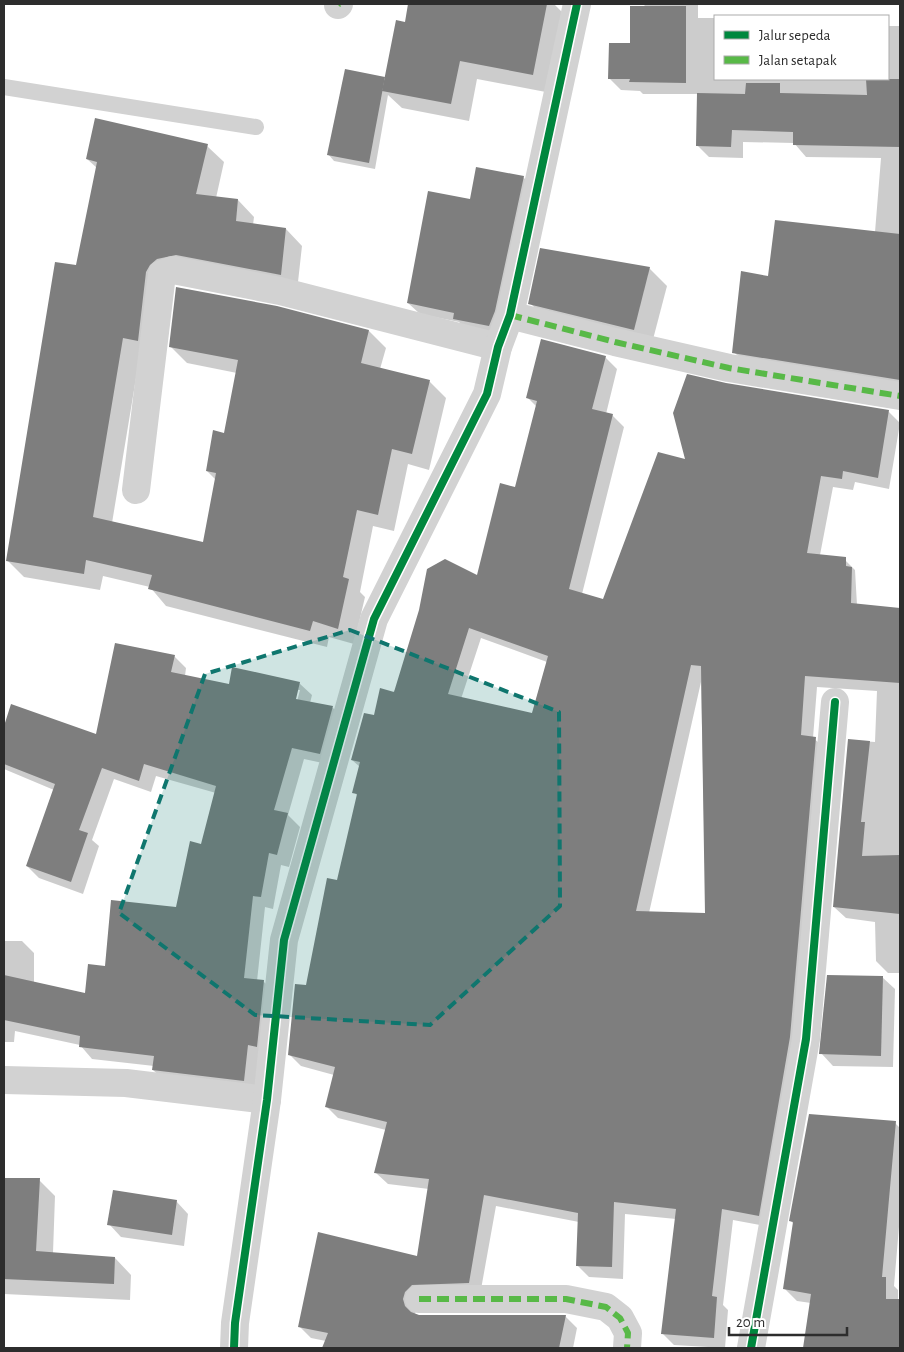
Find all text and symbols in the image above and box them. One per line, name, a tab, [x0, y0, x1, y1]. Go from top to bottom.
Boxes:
legend	[714, 15, 889, 80]
text: Jalur sepeda	[759, 28, 831, 43]
text: Jalan setapak	[759, 53, 837, 68]
scale bar	[729, 1304, 846, 1336]
text: 20 m	[736, 1315, 765, 1330]

